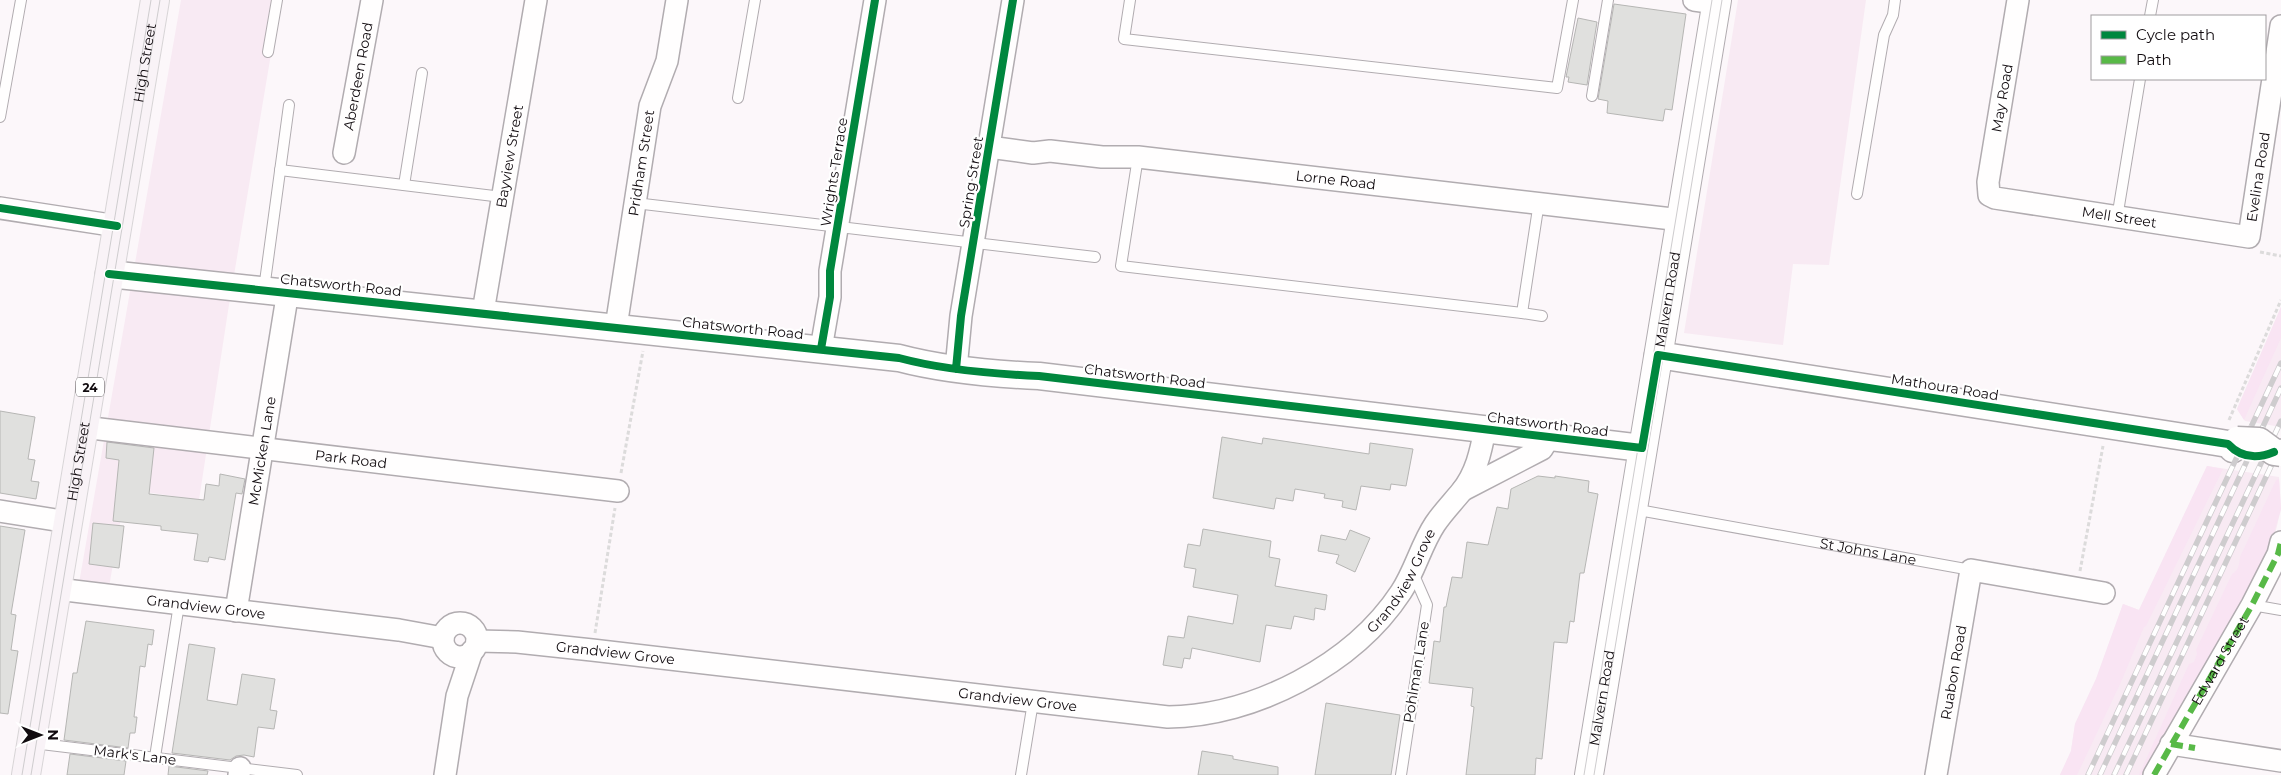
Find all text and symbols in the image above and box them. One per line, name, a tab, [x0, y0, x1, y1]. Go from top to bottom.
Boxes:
legend	[2091, 15, 2266, 80]
street label: High Street	[129, 21, 160, 104]
street label: Aberdeen Road	[339, 21, 377, 132]
text: Cycle path	[2136, 25, 2215, 44]
text: Path	[2136, 50, 2172, 69]
street label: May Road	[1987, 62, 2017, 134]
street label: Bayview Street	[492, 103, 527, 209]
street label: Pridham Street	[624, 108, 658, 217]
street label: Wrights Terrace	[816, 116, 852, 228]
street label: Evelina Road	[2242, 131, 2274, 223]
street label: Spring Street	[955, 135, 987, 229]
street label: Lorne Road	[1295, 166, 1377, 194]
street label: Mell Street	[2081, 202, 2158, 232]
street label: Malvern Road	[1651, 250, 1684, 349]
street label: Chatsworth Road	[279, 270, 403, 300]
street label: Chatsworth Road	[681, 313, 805, 343]
street label: Chatsworth Road	[1083, 360, 1207, 392]
street label: Mathoura Road	[1890, 370, 2000, 404]
road number: 24	[76, 378, 104, 397]
street label: McMicken Lane	[244, 395, 280, 507]
street label: Chatsworth Road	[1486, 408, 1610, 440]
street label: High Street	[63, 420, 94, 502]
street label: Park Road	[314, 446, 388, 472]
street label: Grandview Grove	[1363, 525, 1439, 637]
street label: St Johns Lane	[1819, 534, 1918, 569]
street label: Grandview Grove	[146, 591, 266, 623]
street label: Edward Street	[2187, 613, 2253, 708]
street label: Pohlman Lane	[1399, 620, 1433, 724]
street label: Ruabon Road	[1937, 624, 1970, 721]
street label: Grandview Grove	[555, 637, 676, 669]
street label: Malvern Road	[1585, 649, 1618, 747]
street label: Grandview Grove	[957, 684, 1078, 715]
north arrow	[15, 710, 65, 760]
text: N	[44, 729, 62, 741]
street label: Mark's Lane	[93, 741, 177, 769]

